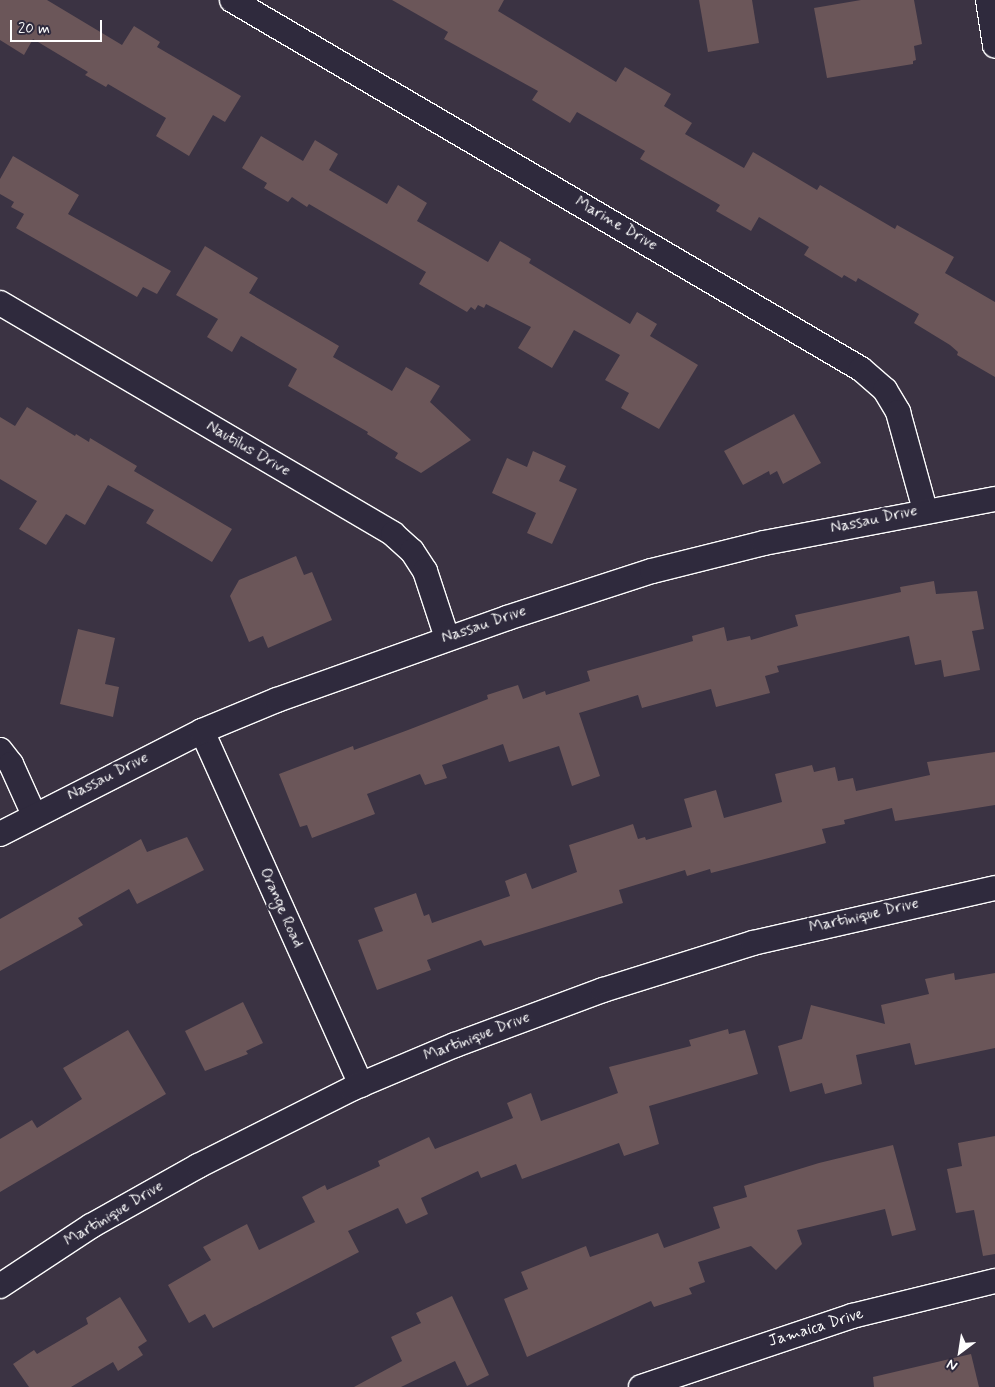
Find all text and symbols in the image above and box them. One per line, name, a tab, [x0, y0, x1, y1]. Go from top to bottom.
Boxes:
scale bar	[12, 10, 105, 42]
text: 20 m	[18, 19, 50, 39]
street label: Marine Drive	[571, 193, 661, 255]
street label: Nautilus Drive	[203, 417, 293, 481]
street label: Nassau Drive	[829, 501, 919, 539]
street label: Nassau Drive	[439, 602, 529, 648]
street label: Nassau Drive	[64, 748, 152, 806]
street label: Orange Road	[255, 865, 307, 951]
street label: Martinique Drive	[807, 894, 921, 938]
street label: Martinique Drive	[421, 1008, 533, 1066]
street label: Martinique Drive	[61, 1177, 167, 1251]
street label: Jamaica Drive	[766, 1304, 866, 1352]
north arrow	[935, 1327, 985, 1377]
text: N	[944, 1355, 961, 1375]

